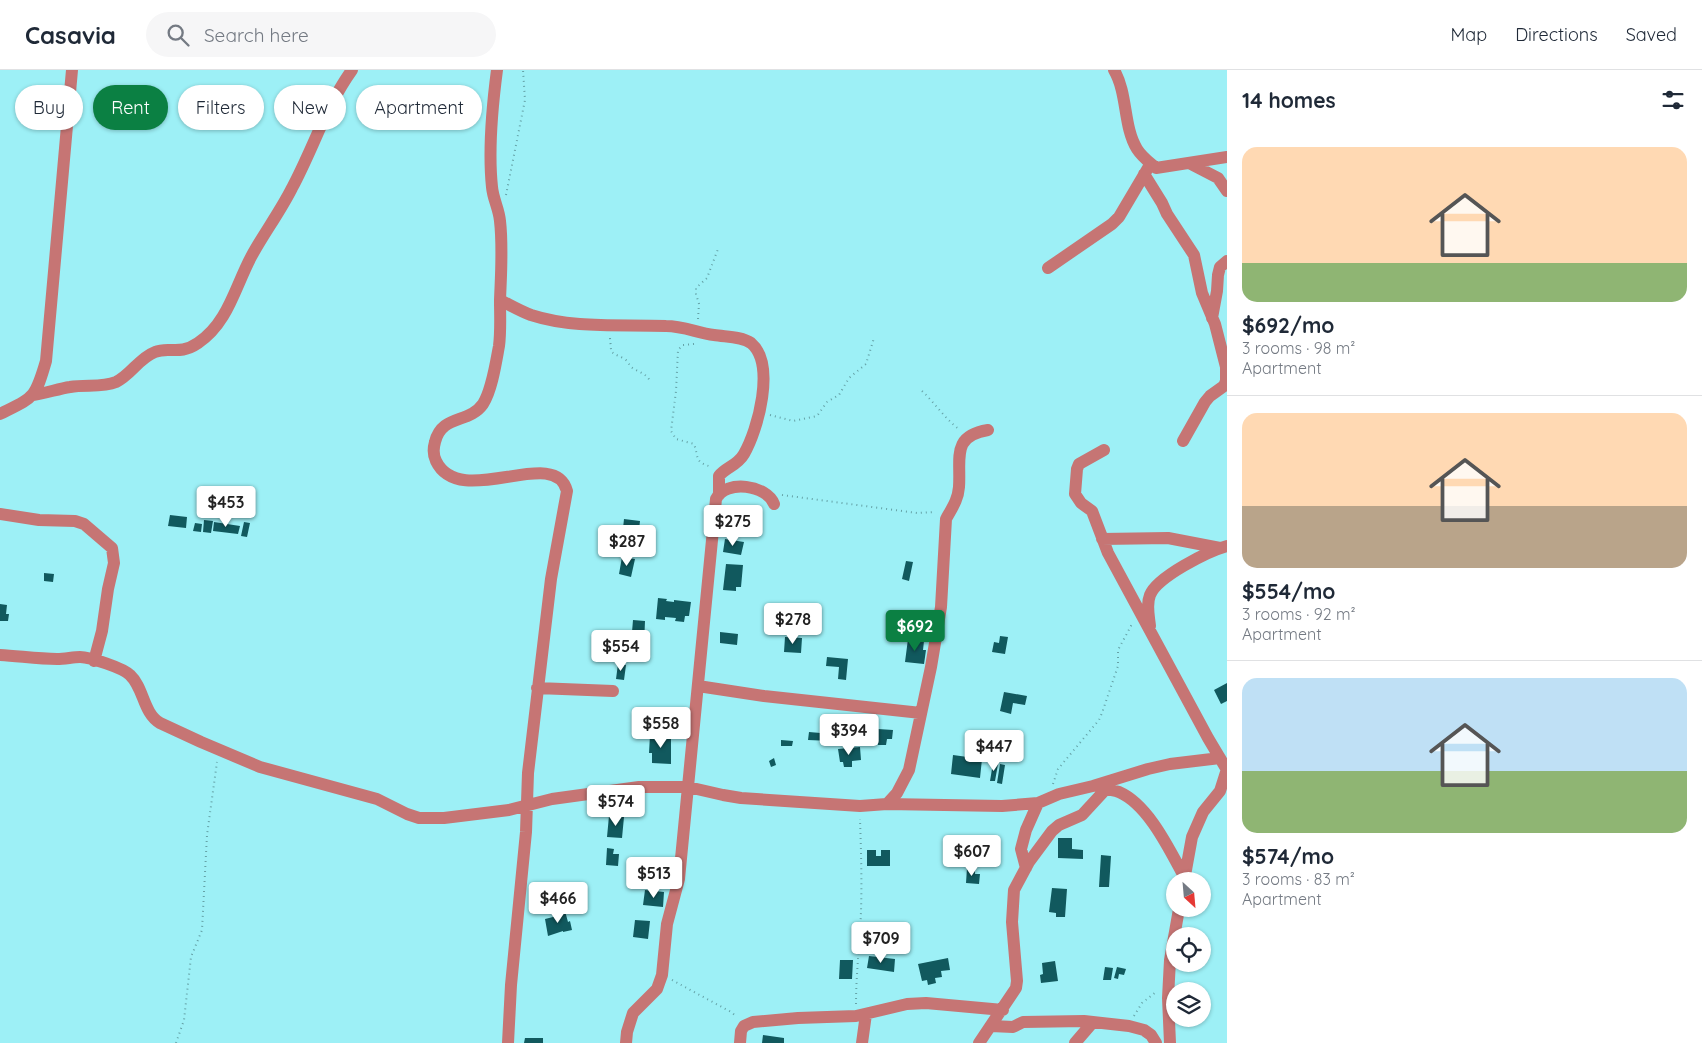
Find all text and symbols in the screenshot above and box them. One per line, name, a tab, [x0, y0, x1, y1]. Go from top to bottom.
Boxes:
search box	[146, 12, 496, 57]
text: Casavia	[25, 20, 116, 50]
icon: search	[164, 21, 192, 49]
text: Search here	[204, 23, 309, 47]
text: Map	[1450, 23, 1487, 46]
text: Directions	[1515, 23, 1598, 46]
text: Saved	[1626, 23, 1677, 46]
chip: Buy	[15, 85, 83, 130]
chip: Rent	[93, 85, 168, 130]
chip: Filters	[178, 85, 264, 130]
chip: New	[274, 85, 346, 130]
chip: Apartment	[356, 85, 482, 130]
icon: filters	[1659, 86, 1687, 114]
text: 14 homes	[1242, 87, 1336, 113]
icon: home	[1420, 180, 1510, 270]
text: $692/mo	[1242, 312, 1334, 338]
text: 3 rooms · 98 m²	[1242, 338, 1355, 358]
text: Apartment	[1242, 358, 1322, 378]
icon: home	[1420, 445, 1510, 535]
pin: $453	[196, 486, 256, 528]
text: $453	[208, 492, 244, 512]
pin: $275	[703, 504, 763, 547]
text: $275	[715, 511, 751, 531]
pin: $287	[597, 524, 657, 567]
text: $287	[609, 531, 645, 551]
text: $554/mo	[1242, 578, 1335, 604]
pin: $278	[763, 602, 823, 645]
text: 3 rooms · 92 m²	[1242, 604, 1356, 624]
text: $278	[775, 609, 811, 629]
pin: $692	[885, 610, 945, 652]
text: $692	[897, 616, 933, 636]
text: Apartment	[1242, 624, 1322, 644]
pin: $554	[591, 630, 651, 672]
text: $554	[602, 636, 640, 656]
pin: $558	[631, 706, 691, 749]
icon: home	[1420, 710, 1510, 800]
text: $558	[643, 713, 679, 733]
pin: $394	[819, 714, 879, 756]
text: $394	[831, 720, 867, 740]
pin: $447	[964, 730, 1024, 772]
text: $447	[976, 736, 1012, 756]
pin: $574	[586, 784, 646, 827]
text: $574	[598, 791, 634, 811]
pin: $607	[942, 834, 1002, 877]
text: $607	[954, 841, 990, 861]
text: $574/mo	[1242, 843, 1334, 869]
pin: $513	[624, 856, 684, 899]
text: $513	[637, 863, 671, 883]
text: 3 rooms · 83 m²	[1242, 869, 1355, 889]
north arrow	[1166, 872, 1211, 918]
map controls	[1166, 872, 1211, 1027]
pin: $466	[528, 882, 588, 924]
text: $466	[540, 888, 576, 908]
text: Apartment	[1242, 889, 1322, 909]
pin: $709	[851, 922, 911, 964]
button: locate	[1166, 927, 1211, 972]
text: $709	[862, 928, 900, 948]
button: layers	[1166, 982, 1211, 1027]

